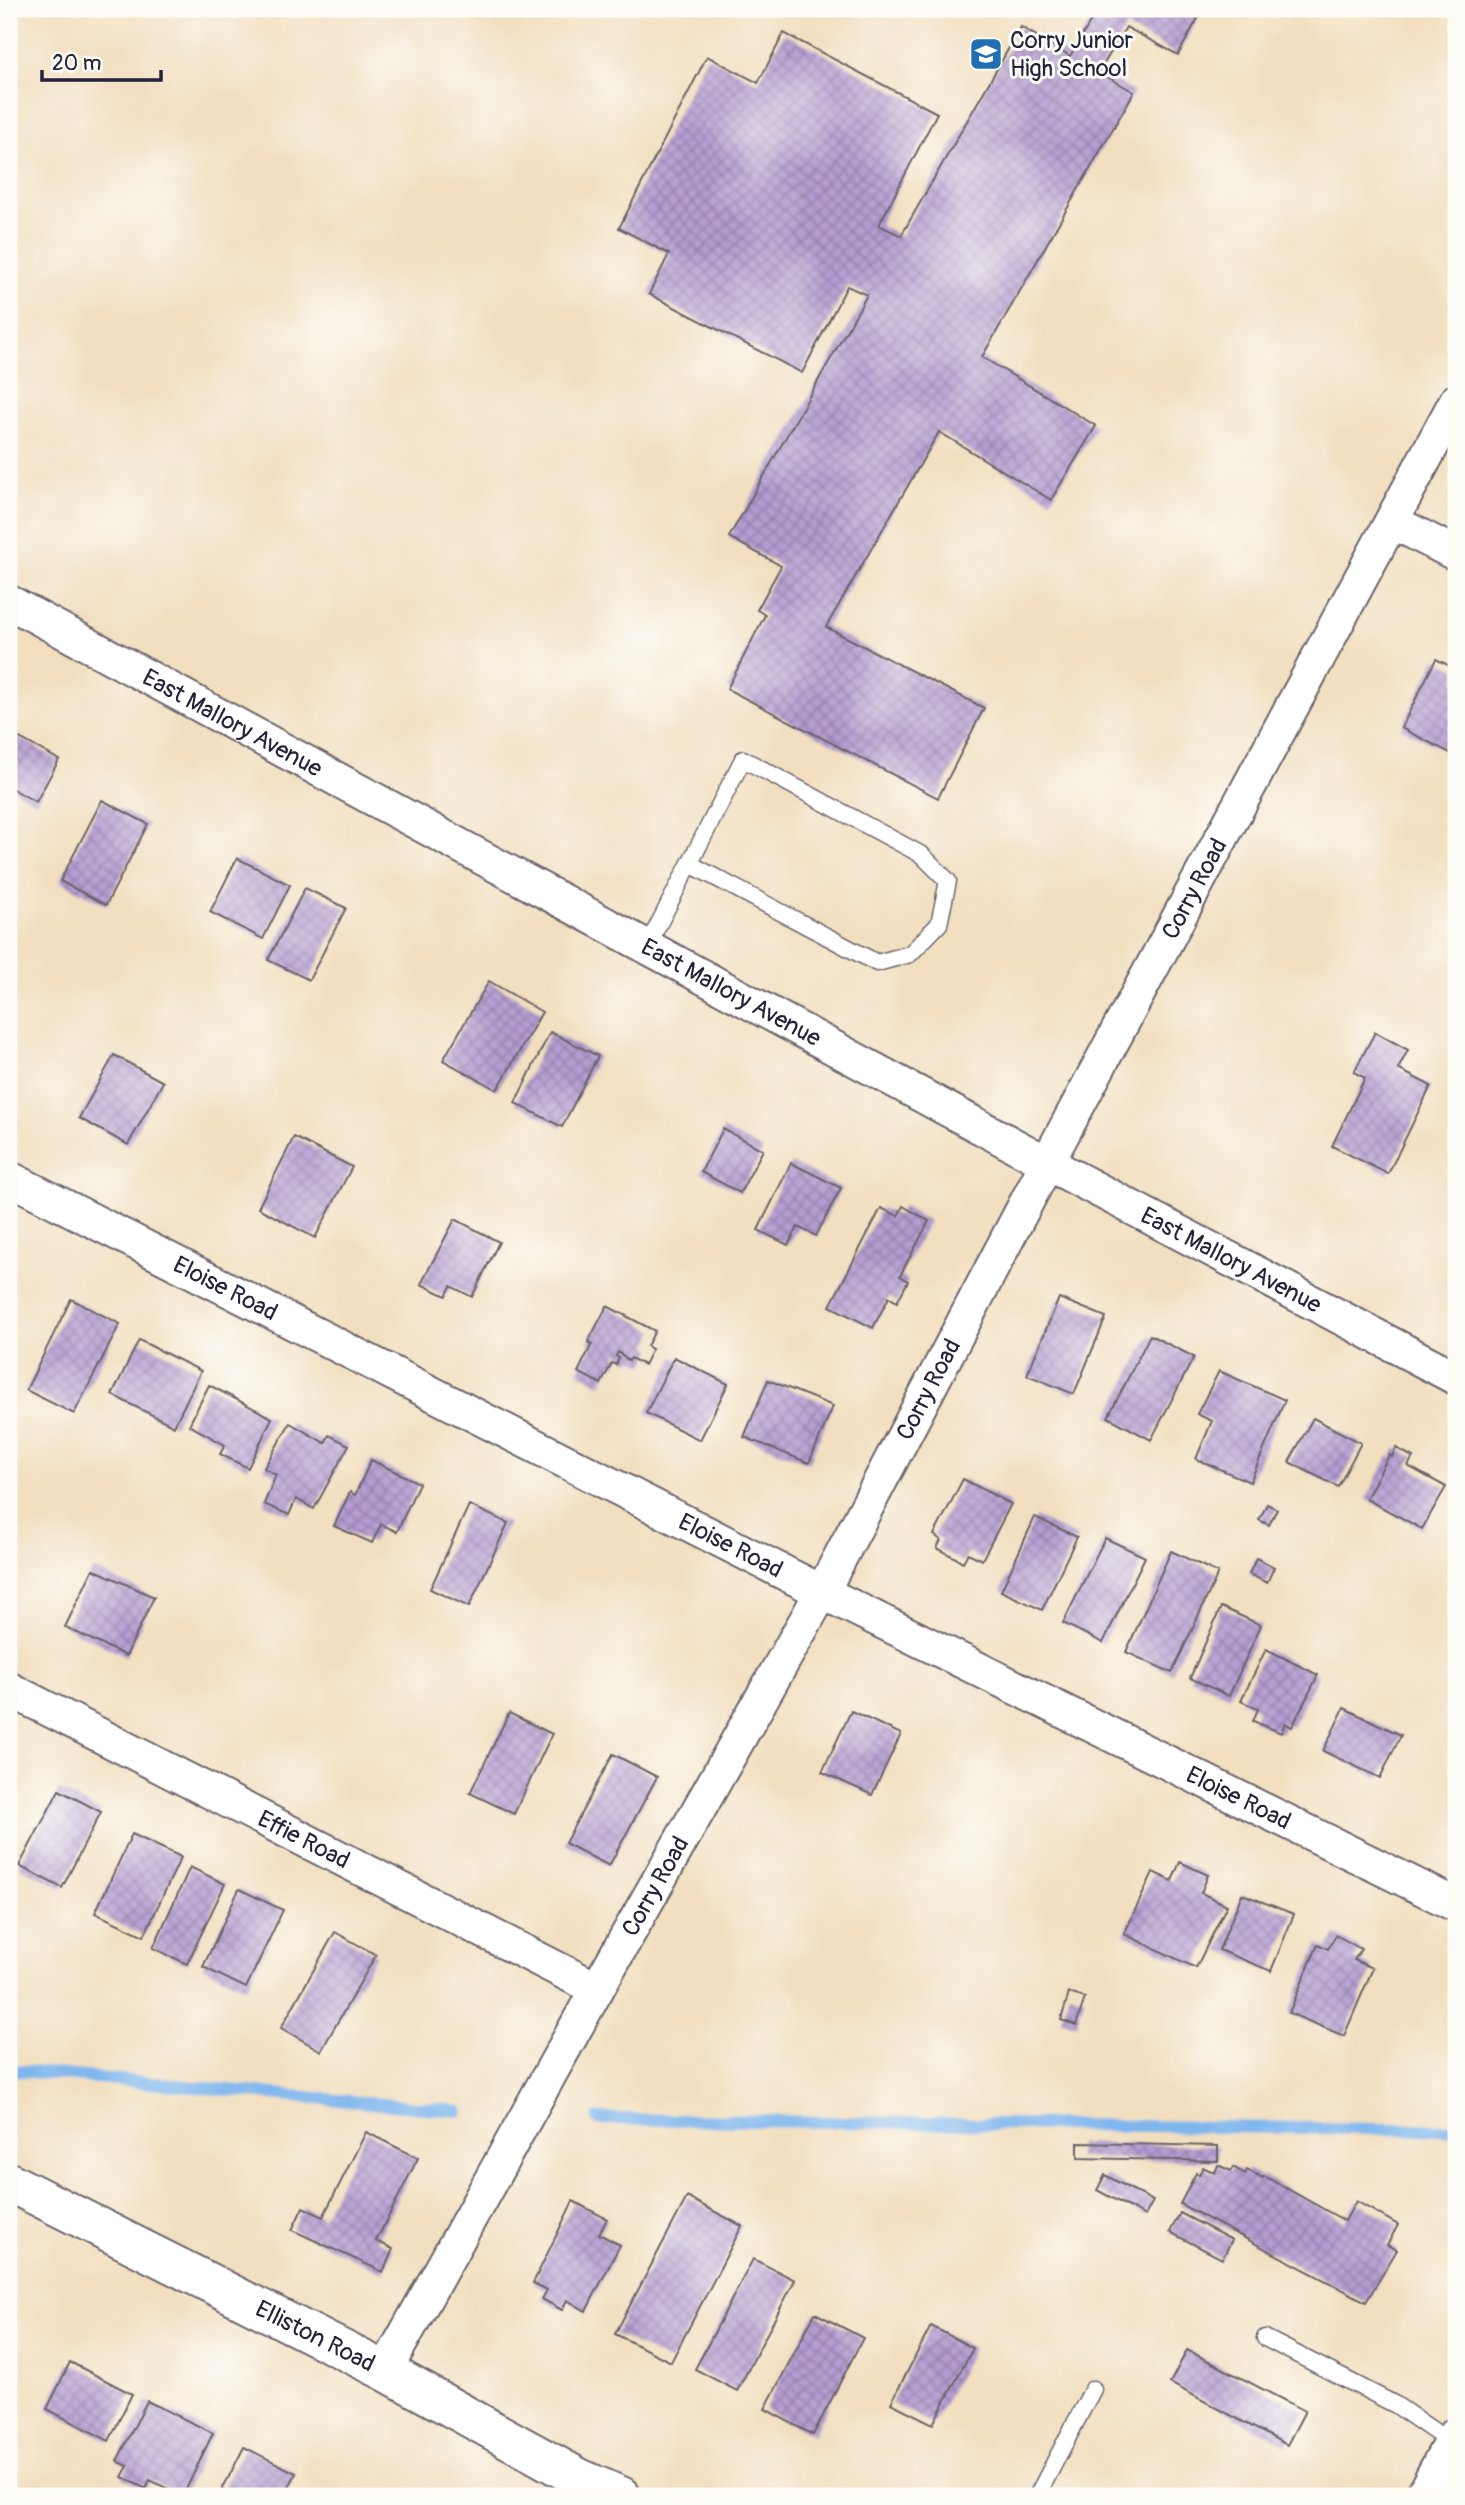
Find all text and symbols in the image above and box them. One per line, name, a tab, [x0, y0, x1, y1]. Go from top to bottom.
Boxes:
place label: Corry Junior High School	[1010, 26, 1134, 83]
school or university icon: Corry Junior High School	[967, 35, 1005, 73]
scale bar	[42, 38, 161, 82]
text: 20 m	[52, 50, 101, 77]
street label: East Mallory Avenue	[138, 662, 327, 783]
street label: Corry Road	[1155, 833, 1233, 944]
street label: East Mallory Avenue	[636, 932, 826, 1053]
street label: East Mallory Avenue	[1136, 1200, 1327, 1319]
street label: Eloise Road	[169, 1250, 282, 1327]
street label: Corry Road	[890, 1334, 967, 1445]
street label: Eloise Road	[674, 1507, 788, 1584]
street label: Eloise Road	[1182, 1760, 1296, 1836]
street label: Effie Road	[253, 1804, 355, 1875]
street label: Corry Road	[615, 1831, 695, 1941]
street label: Elliston Road	[251, 2294, 380, 2378]

